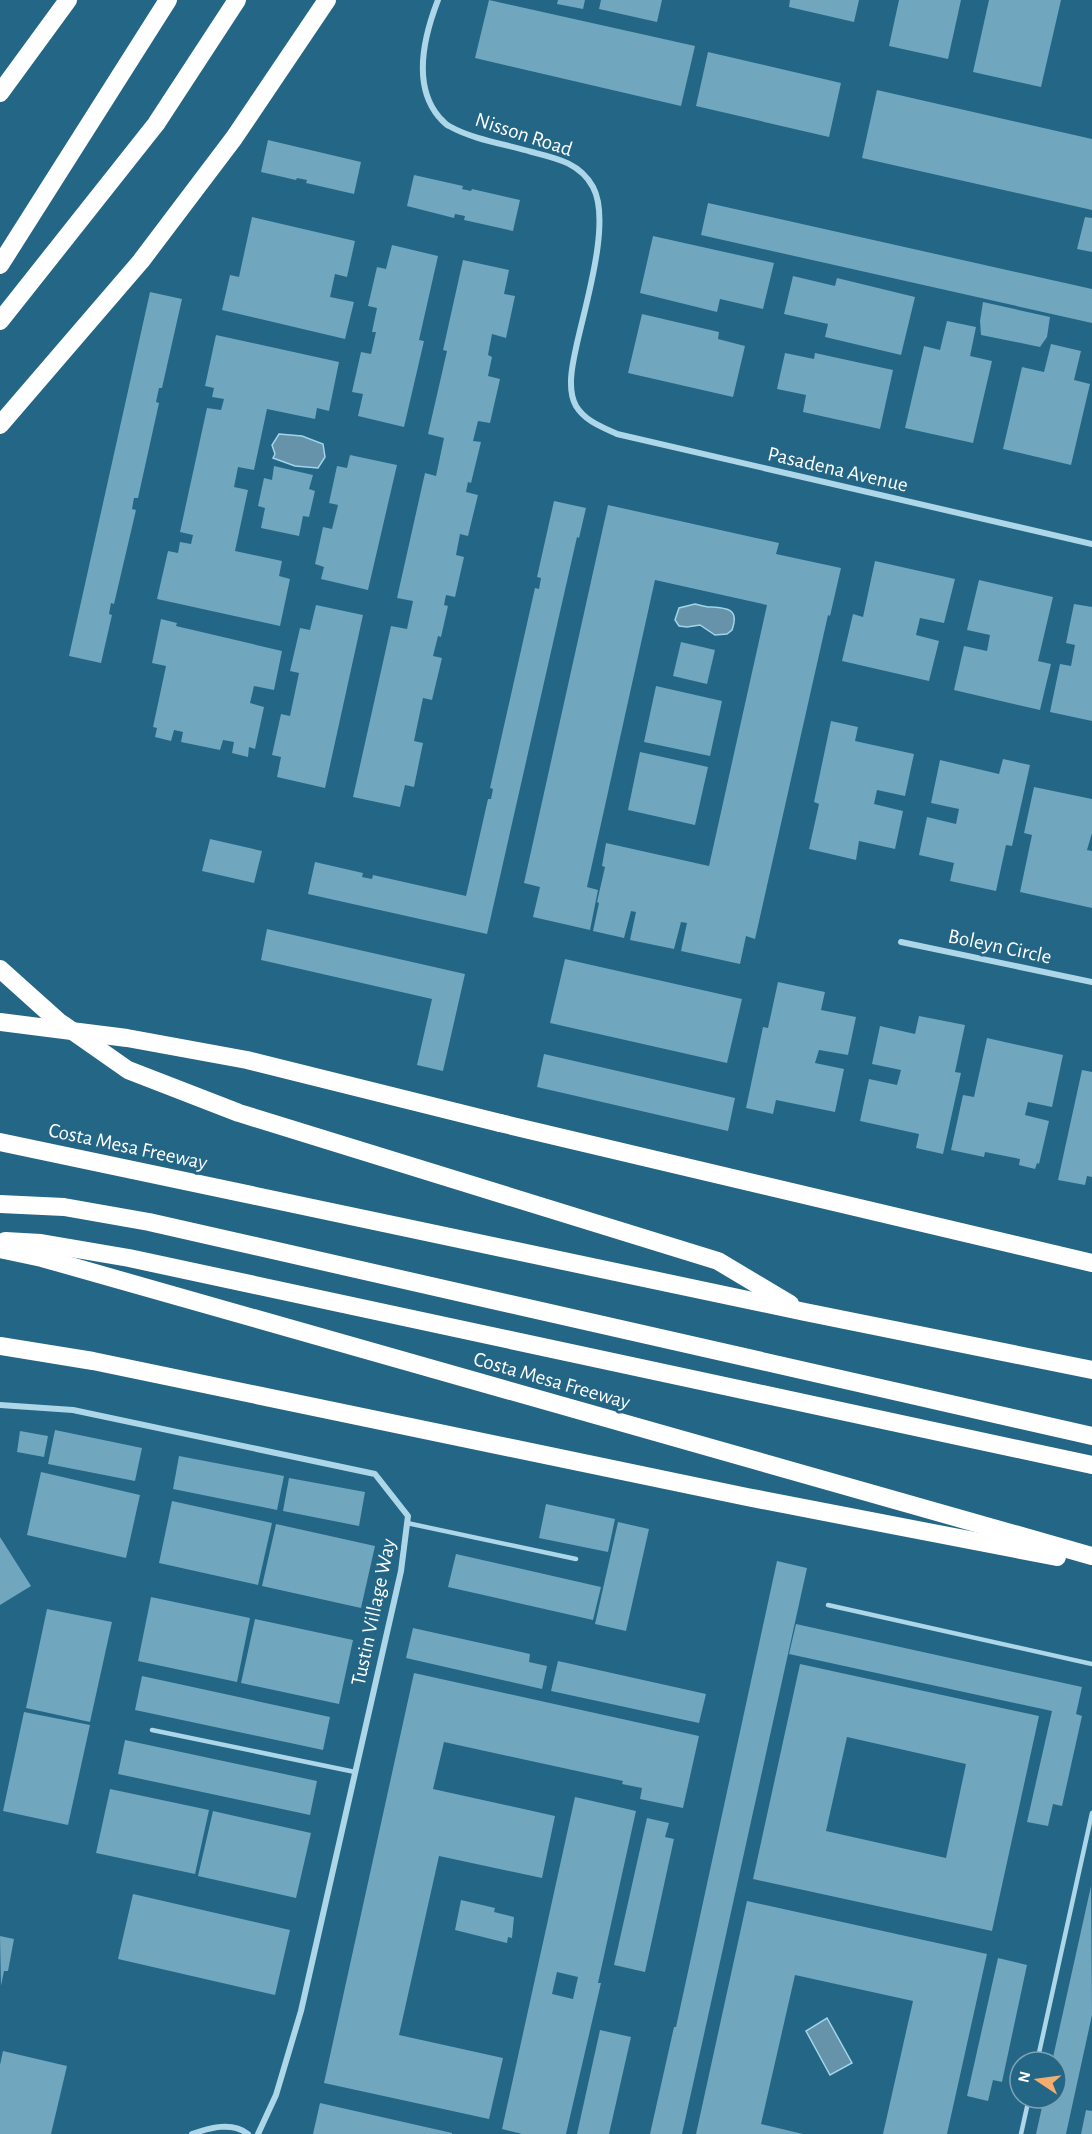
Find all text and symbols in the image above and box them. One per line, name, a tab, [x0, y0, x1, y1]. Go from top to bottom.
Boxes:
street label: Nisson Road	[473, 109, 575, 160]
street label: Pasadena Avenue	[766, 443, 910, 496]
street label: Boleyn Circle	[946, 925, 1054, 968]
street label: Costa Mesa Freeway	[47, 1119, 209, 1174]
street label: Costa Mesa Freeway	[471, 1348, 633, 1413]
street label: Tustin Village Way	[348, 1537, 399, 1687]
north arrow	[1008, 2050, 1068, 2110]
text: N	[1015, 2070, 1033, 2084]

